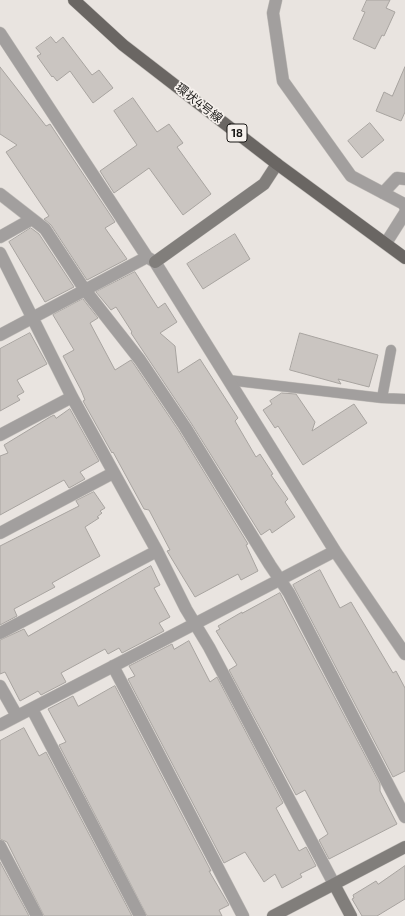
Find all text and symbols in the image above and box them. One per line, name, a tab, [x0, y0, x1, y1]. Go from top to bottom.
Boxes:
street label: 環状4号線	[173, 80, 225, 126]
road number: 18	[227, 124, 247, 142]

